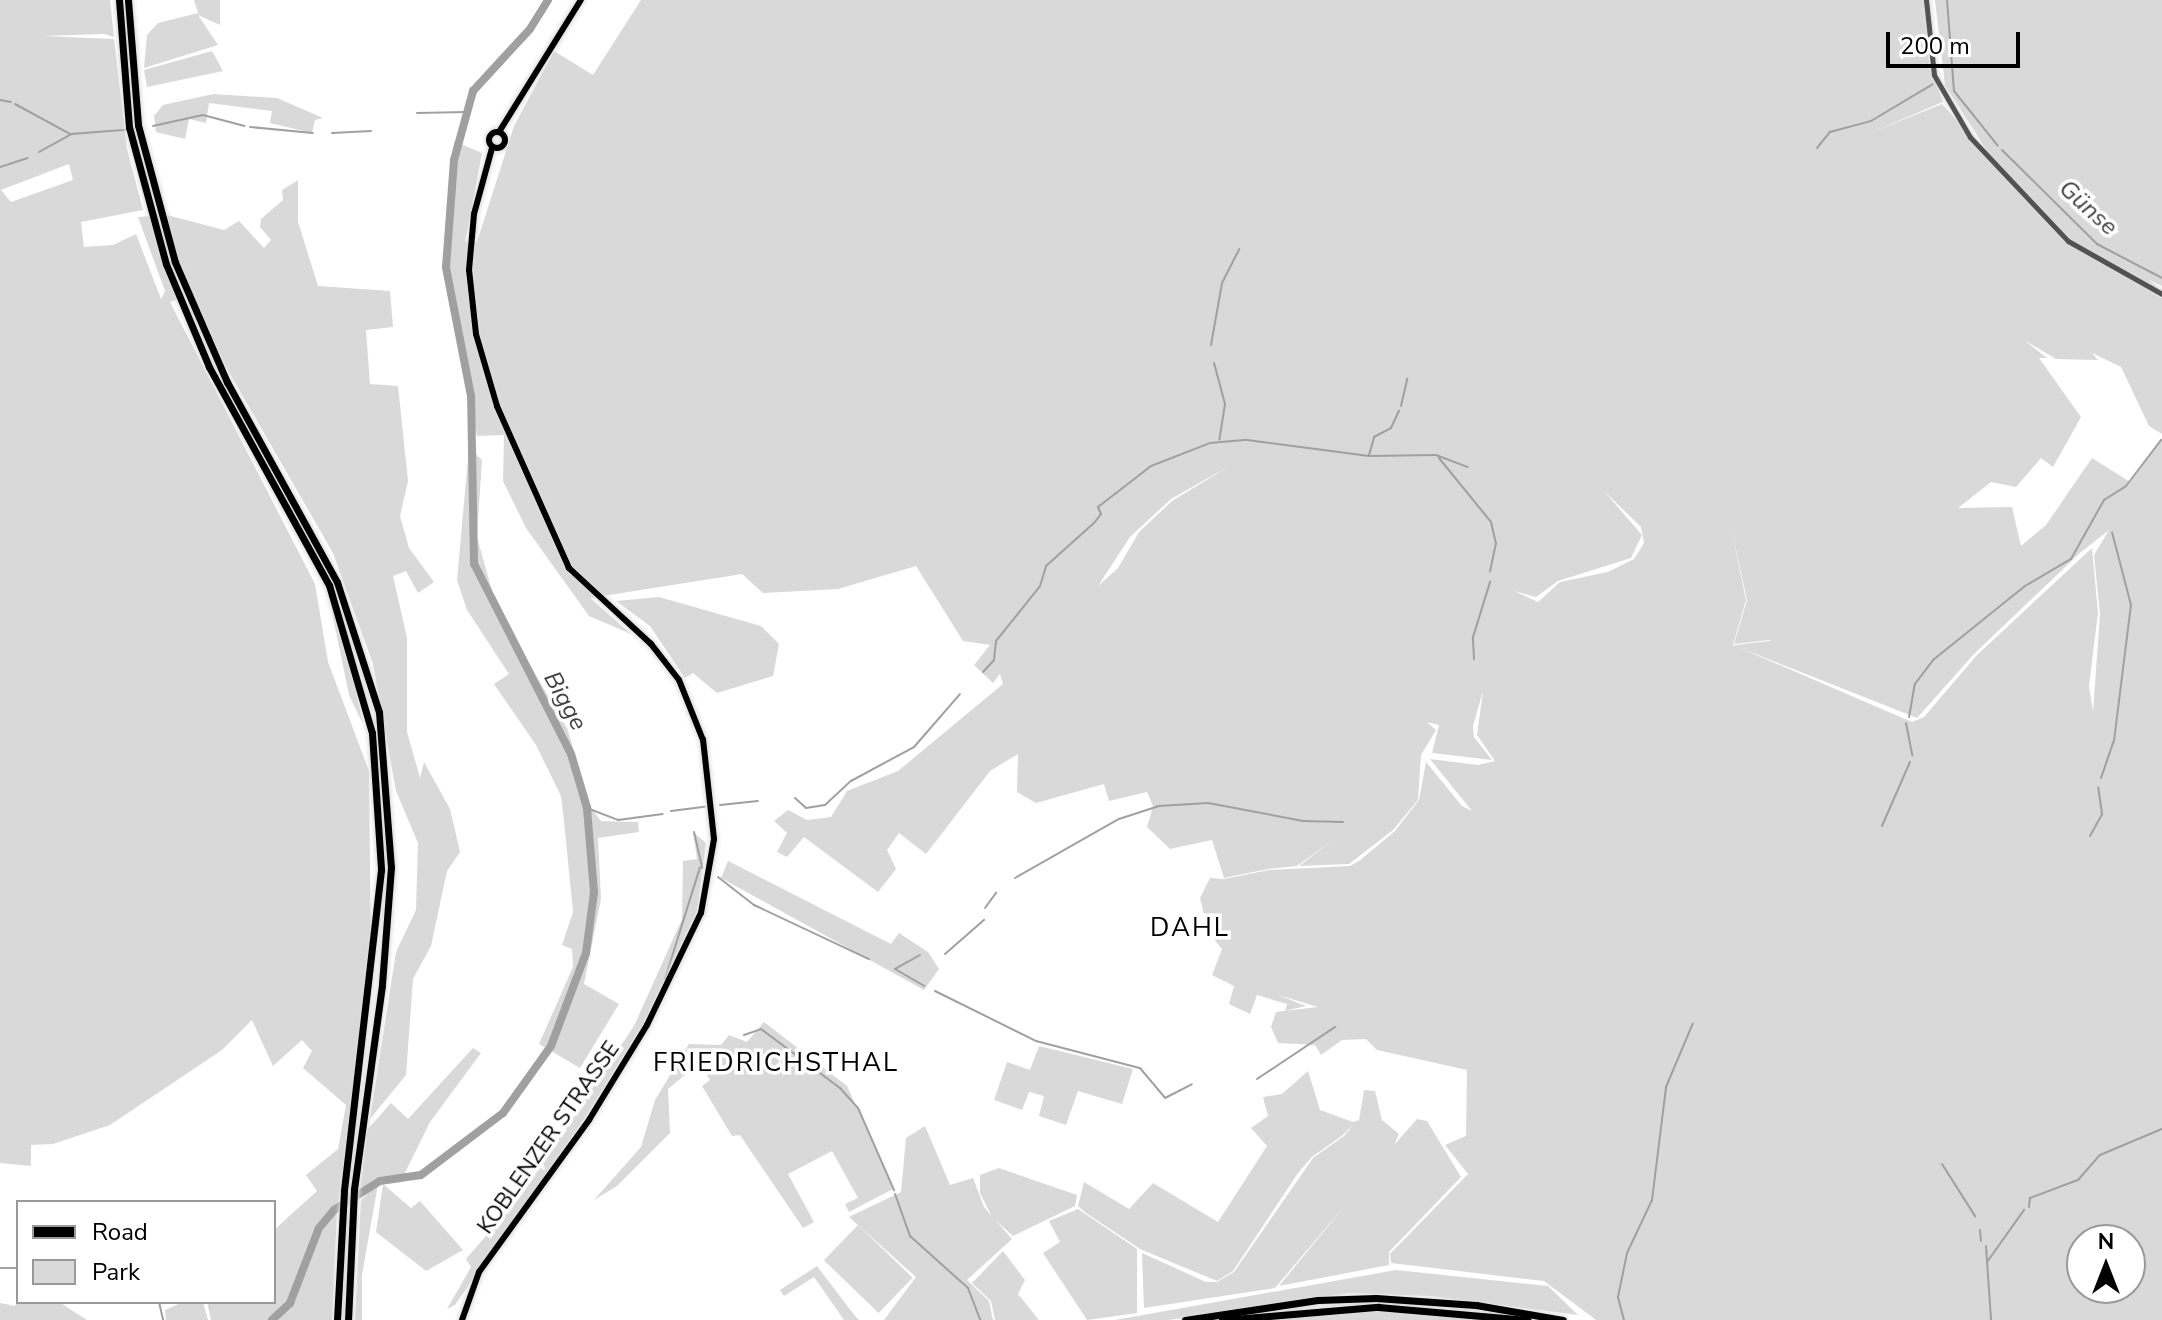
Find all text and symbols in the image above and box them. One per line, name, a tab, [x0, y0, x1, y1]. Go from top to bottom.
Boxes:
scale bar	[1890, 16, 2024, 66]
text: 200 m	[1900, 30, 1970, 62]
water label: Günse	[2053, 174, 2123, 242]
water label: Bigge	[537, 667, 593, 735]
district label: DAHL	[1150, 912, 1230, 944]
street label: KOBLENZER STRASSE	[473, 1037, 625, 1239]
district label: FRIEDRICHSTHAL	[653, 1047, 899, 1079]
legend	[16, 1200, 276, 1304]
text: Road	[92, 1216, 148, 1248]
north arrow	[2066, 1224, 2146, 1304]
text: N	[2098, 1227, 2114, 1257]
text: Park	[92, 1256, 140, 1288]

